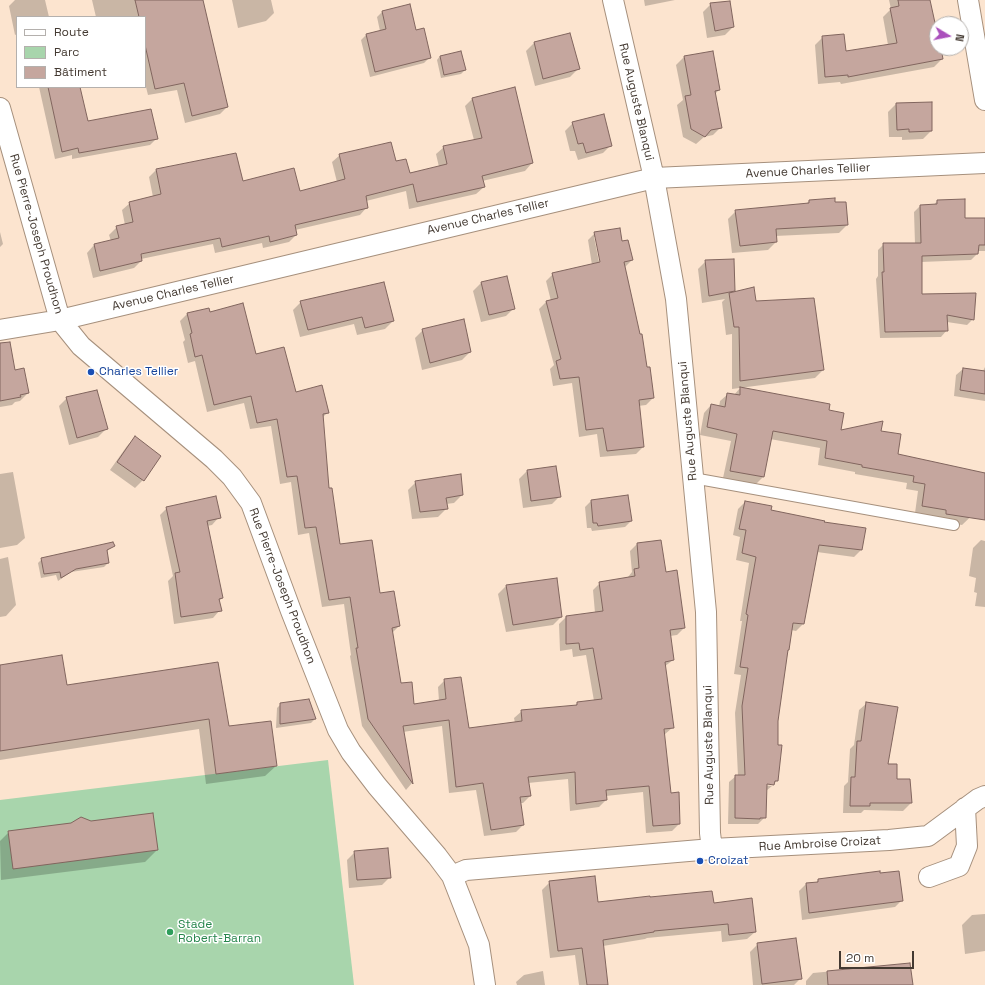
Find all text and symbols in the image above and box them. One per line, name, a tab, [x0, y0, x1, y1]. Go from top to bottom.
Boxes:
legend	[16, 16, 146, 88]
north arrow	[929, 16, 969, 56]
text: Route	[54, 24, 89, 40]
text: N	[952, 33, 967, 43]
street label: Rue Auguste Blanqui	[616, 42, 656, 162]
text: Parc	[54, 44, 79, 60]
text: Bâtiment	[54, 64, 107, 80]
street label: Rue Pierre-Joseph Proudhon	[6, 152, 66, 316]
street label: Avenue Charles Tellier	[745, 161, 871, 181]
street label: Avenue Charles Tellier	[426, 196, 550, 238]
street label: Avenue Charles Tellier	[111, 272, 235, 314]
street label: Rue Auguste Blanqui	[676, 361, 700, 481]
place label: Charles Tellier	[99, 365, 178, 379]
marker: Charles Tellier	[86, 367, 96, 377]
street label: Rue Pierre-Joseph Proudhon	[246, 506, 318, 666]
street label: Rue Auguste Blanqui	[701, 685, 717, 805]
street label: Rue Ambroise Croizat	[758, 834, 882, 854]
place label: Croizat	[708, 854, 749, 868]
marker: Croizat	[695, 856, 705, 866]
place label: Stade Robert-Barran	[178, 918, 261, 946]
marker: Stade Robert-Barran	[165, 927, 175, 937]
scale bar	[841, 943, 916, 969]
text: 20 m	[846, 950, 874, 966]

